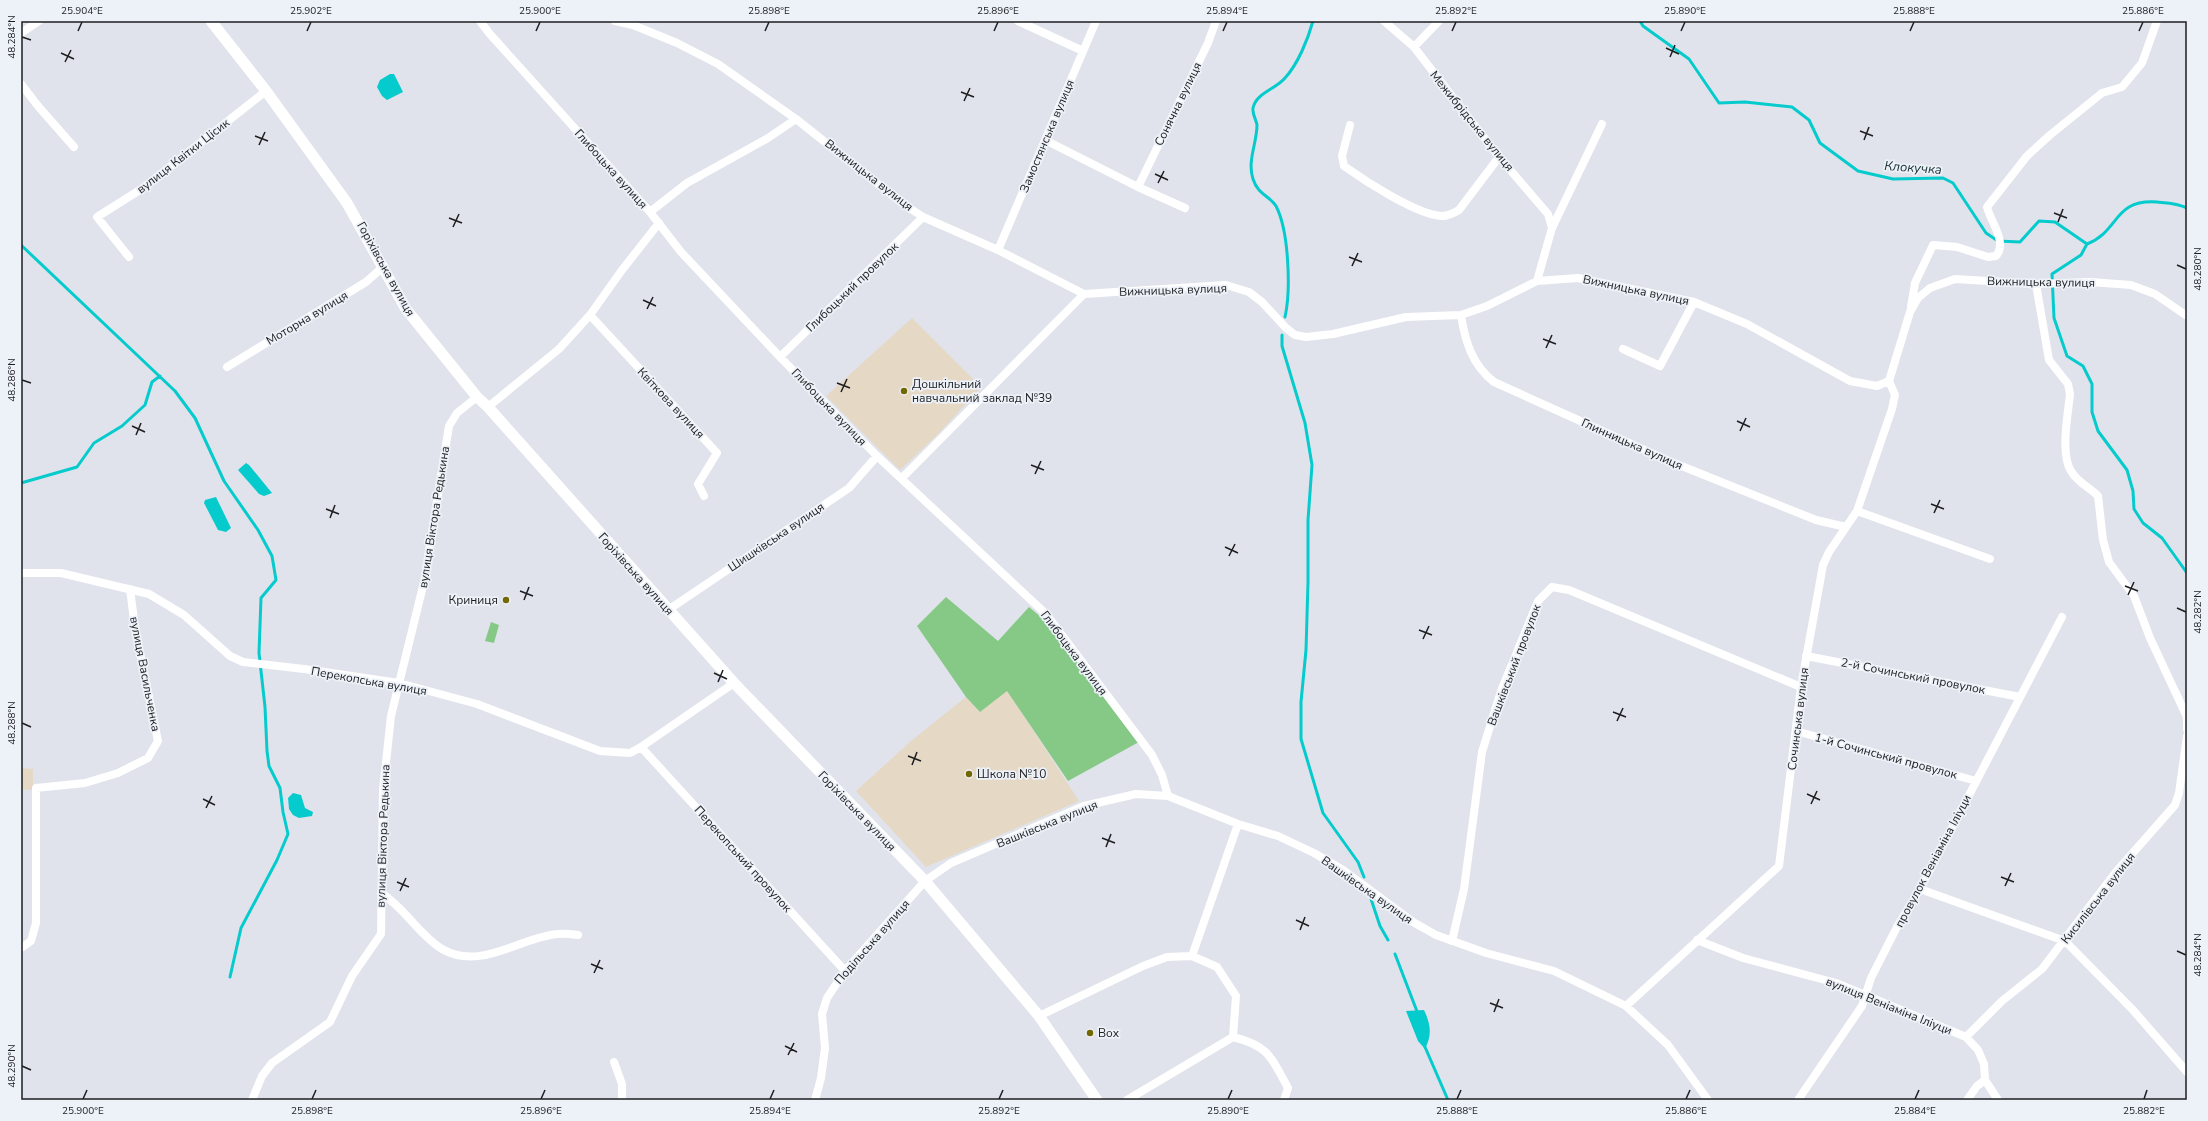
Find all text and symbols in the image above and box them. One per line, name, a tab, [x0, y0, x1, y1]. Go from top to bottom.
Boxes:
text: 25.904°E	[61, 4, 103, 18]
text: 25.902°E	[290, 4, 332, 18]
text: 25.900°E	[519, 4, 561, 18]
text: 25.898°E	[748, 4, 790, 18]
text: 25.896°E	[977, 4, 1019, 18]
text: 25.894°E	[1206, 4, 1248, 18]
text: 25.892°E	[1435, 4, 1477, 18]
text: 25.890°E	[1664, 4, 1706, 18]
text: 25.888°E	[1893, 4, 1935, 18]
text: 25.886°E	[2122, 4, 2164, 18]
text: 48.284°N	[5, 15, 19, 59]
street label: Сонячна вулиця	[1151, 59, 1205, 149]
street label: Межибрідська вулиця	[1426, 67, 1518, 175]
street label: Замостянська вулиця	[1016, 77, 1078, 195]
street label: вулиця Квітки Цісик	[133, 114, 233, 197]
street label: Глибоцька вулиця	[571, 126, 651, 212]
street label: Вижницька вулиця	[821, 135, 917, 215]
water label: Клокучка	[1884, 157, 1942, 179]
street label: Горіхівська вулиця	[353, 219, 419, 319]
street label: Глибоцький провулок	[802, 238, 902, 335]
text: 48.280°N	[2191, 247, 2205, 291]
street label: Вижницька вулиця	[1581, 271, 1691, 309]
street label: Вижницька вулиця	[1987, 273, 2095, 291]
street label: Вижницька вулиця	[1119, 280, 1227, 300]
street label: Моторна вулиця	[263, 287, 351, 349]
text: 48.286°N	[5, 358, 19, 402]
street label: Квіткова вулиця	[634, 364, 708, 442]
street label: Глибоцька вулиця	[788, 365, 870, 449]
place label: Дошкільний навчальний заклад №39	[912, 376, 1052, 406]
marker: Дошкільний навчальний заклад №39	[899, 386, 909, 396]
street label: Глинницька вулиця	[1579, 414, 1685, 474]
street label: вулиця Віктора Редькина	[415, 445, 453, 589]
street label: Шишківська вулиця	[725, 499, 827, 575]
street label: Горіхівська вулиця	[595, 529, 677, 619]
text: 48.282°N	[2191, 590, 2205, 634]
place label: Криниця	[448, 592, 498, 608]
marker: Криниця	[501, 595, 511, 605]
street label: Вашківський провулок	[1483, 601, 1545, 728]
street label: Глибоцька вулиця	[1037, 608, 1111, 698]
street label: вулиця Васильченка	[126, 615, 164, 733]
street label: 2-й Сочинський провулок	[1839, 654, 1987, 698]
street label: Перекопська вулиця	[310, 663, 428, 699]
street label: Сочинська вулиця	[1784, 667, 1812, 771]
text: 48.288°N	[5, 701, 19, 745]
street label: 1-й Сочинський провулок	[1813, 729, 1960, 783]
street label: вулиця Віктора Редькина	[373, 764, 393, 908]
place label: Школа №10	[977, 766, 1046, 782]
street label: Горіхівська вулиця	[815, 767, 899, 855]
marker: Школа №10	[964, 769, 974, 779]
street label: провулок Веніаміна Іліуци	[1891, 792, 1975, 930]
street label: Вашківська вулиця	[994, 796, 1100, 852]
street label: Перекопський провулок	[691, 802, 796, 916]
street label: Кисилівська вулиця	[2057, 849, 2139, 947]
street label: Вашківська вулиця	[1318, 852, 1416, 928]
street label: Подільська вулиця	[831, 896, 913, 988]
text: 48.284°N	[2191, 933, 2205, 977]
street label: вулиця Веніаміна Іліуци	[1823, 973, 1955, 1039]
place label: Box	[1098, 1025, 1120, 1041]
marker: Box	[1085, 1028, 1095, 1038]
text: 48.290°N	[5, 1044, 19, 1088]
text: 25.900°E	[62, 1104, 104, 1118]
text: 25.898°E	[291, 1104, 333, 1118]
text: 25.896°E	[520, 1104, 562, 1118]
text: 25.894°E	[749, 1104, 791, 1118]
text: 25.892°E	[978, 1104, 1020, 1118]
text: 25.890°E	[1207, 1104, 1249, 1118]
text: 25.888°E	[1436, 1104, 1478, 1118]
text: 25.886°E	[1665, 1104, 1707, 1118]
text: 25.884°E	[1894, 1104, 1936, 1118]
text: 25.882°E	[2123, 1104, 2165, 1118]

